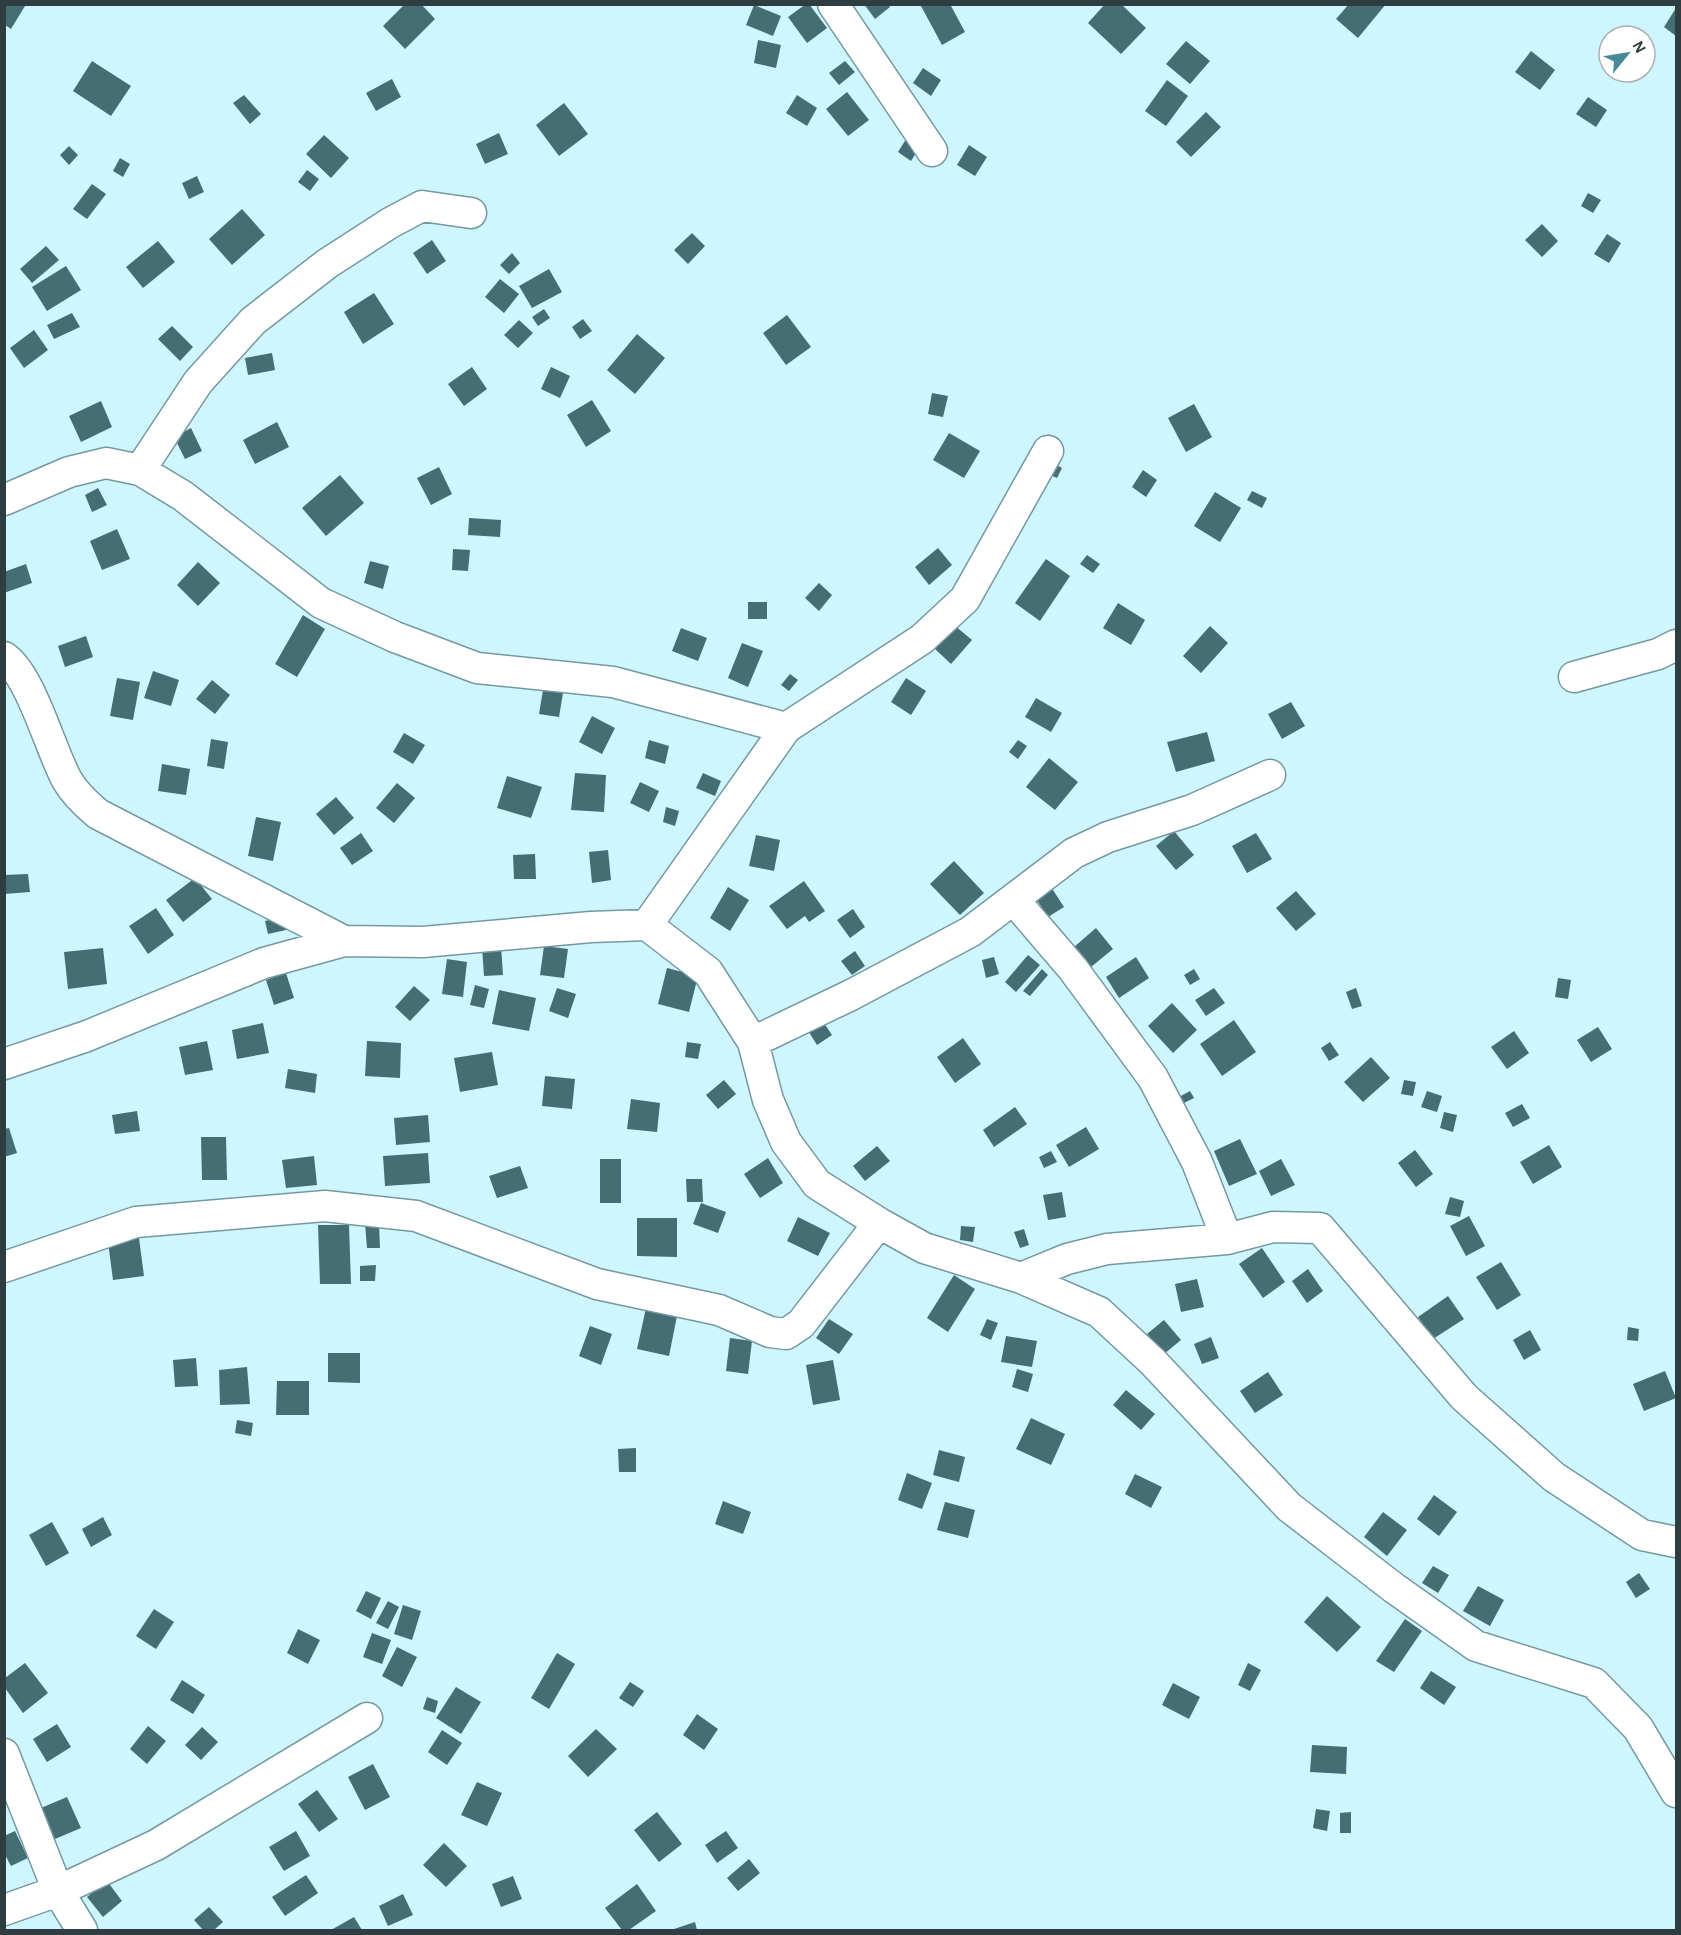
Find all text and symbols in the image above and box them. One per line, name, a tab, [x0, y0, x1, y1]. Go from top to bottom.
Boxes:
north arrow	[1597, 24, 1657, 84]
text: N	[1629, 38, 1649, 56]

